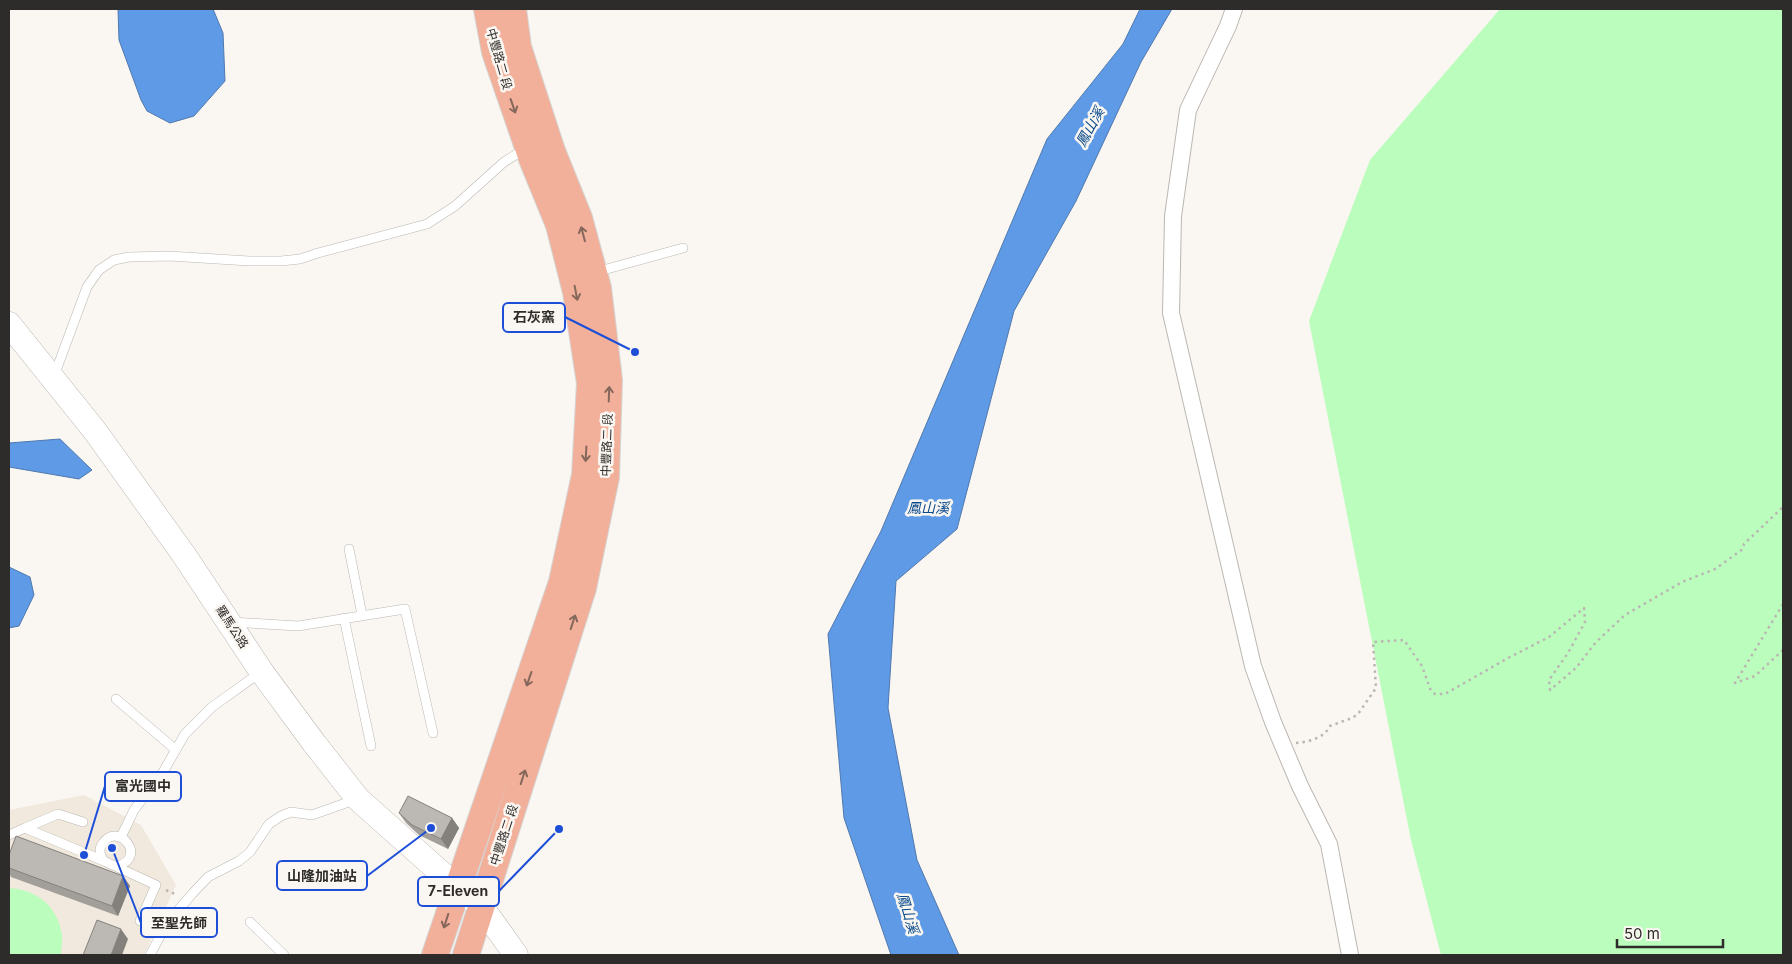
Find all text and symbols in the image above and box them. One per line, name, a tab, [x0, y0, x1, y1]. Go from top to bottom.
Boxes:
street label: 中豐路二 段	[484, 26, 515, 91]
one-way arrow	[509, 98, 519, 114]
water label: 鳳山溪	[1072, 103, 1108, 149]
one-way arrow	[578, 226, 587, 242]
one-way arrow	[572, 285, 581, 301]
callout: 石灰窯	[503, 303, 565, 332]
text: 石灰窯	[513, 308, 555, 325]
one-way arrow	[604, 386, 614, 402]
street label: 中豐路二 段	[598, 413, 615, 477]
one-way arrow	[582, 446, 591, 462]
water label: 鳳山溪	[907, 499, 951, 516]
street label: 羅馬公路	[213, 603, 252, 651]
one-way arrow	[568, 614, 578, 630]
one-way arrow	[524, 671, 533, 686]
one-way arrow	[519, 769, 528, 785]
callout: 富光國中	[105, 772, 181, 801]
text: 富光國中	[115, 777, 171, 794]
street label: 中豐路二 段	[487, 802, 520, 867]
callout: 山隆加油站	[277, 861, 367, 890]
text: 山隆加油站	[287, 867, 357, 884]
callout: 7-Eleven	[418, 877, 499, 906]
text: 7-Eleven	[428, 882, 488, 899]
water label: 鳳山溪	[894, 890, 923, 937]
callout: 至聖先師	[141, 908, 217, 937]
one-way arrow	[441, 913, 450, 928]
text: 至聖先師	[151, 914, 207, 931]
scale bar	[1617, 916, 1723, 948]
text: 50 m	[1624, 924, 1660, 943]

